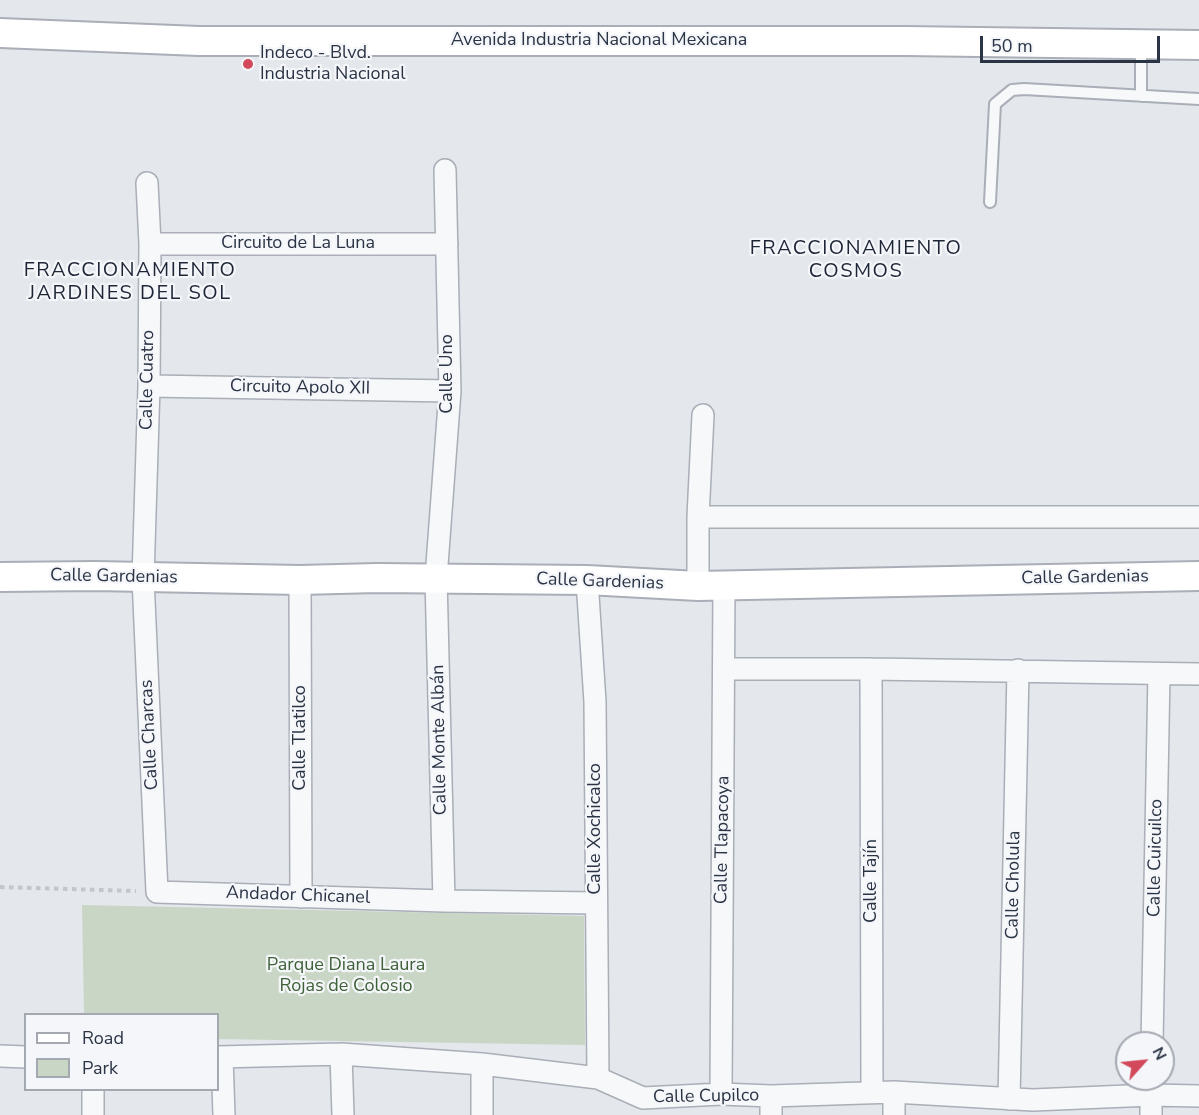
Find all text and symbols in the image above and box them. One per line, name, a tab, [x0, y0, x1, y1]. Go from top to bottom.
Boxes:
scale bar	[983, 24, 1163, 62]
street label: Avenida Industria Nacional Mexicana	[451, 30, 747, 52]
text: 50 m	[991, 34, 1033, 58]
place label: Indeco - Blvd. Industria Nacional	[260, 43, 406, 86]
marker: Indeco - Blvd. Industria Nacional	[241, 57, 255, 71]
street label: Circuito de La Luna	[221, 233, 375, 255]
district label: FRACCIONAMIENTO COSMOS	[750, 237, 962, 284]
district label: FRACCIONAMIENTO JARDINES DEL SOL	[24, 259, 236, 306]
street label: Calle Cuatro	[136, 330, 160, 430]
street label: Calle Uno	[437, 334, 459, 414]
street label: Circuito Apolo XII	[230, 376, 370, 400]
street label: Calle Gardenias	[50, 565, 178, 589]
street label: Calle Gardenias	[1021, 566, 1149, 590]
street label: Calle Gardenias	[536, 569, 664, 595]
street label: Calle Monte Albán	[428, 664, 452, 816]
street label: Calle Charcas	[136, 679, 164, 791]
street label: Calle Tlatilco	[290, 685, 312, 791]
street label: Calle Xochicalco	[585, 763, 607, 895]
street label: Calle Tlapacoya	[711, 776, 735, 904]
street label: Calle Cuicuilco	[1144, 799, 1168, 917]
street label: Calle Cholula	[1002, 830, 1026, 940]
street label: Calle Tajín	[861, 839, 883, 923]
street label: Andador Chicanel	[225, 883, 371, 909]
park label: Parque Diana Laura Rojas de Colosio	[267, 955, 425, 998]
legend	[24, 1013, 219, 1091]
text: Road	[82, 1026, 124, 1050]
north arrow	[1115, 1031, 1175, 1091]
text: N	[1147, 1043, 1172, 1064]
text: Park	[82, 1056, 118, 1080]
street label: Calle Cupilco	[653, 1085, 759, 1109]

